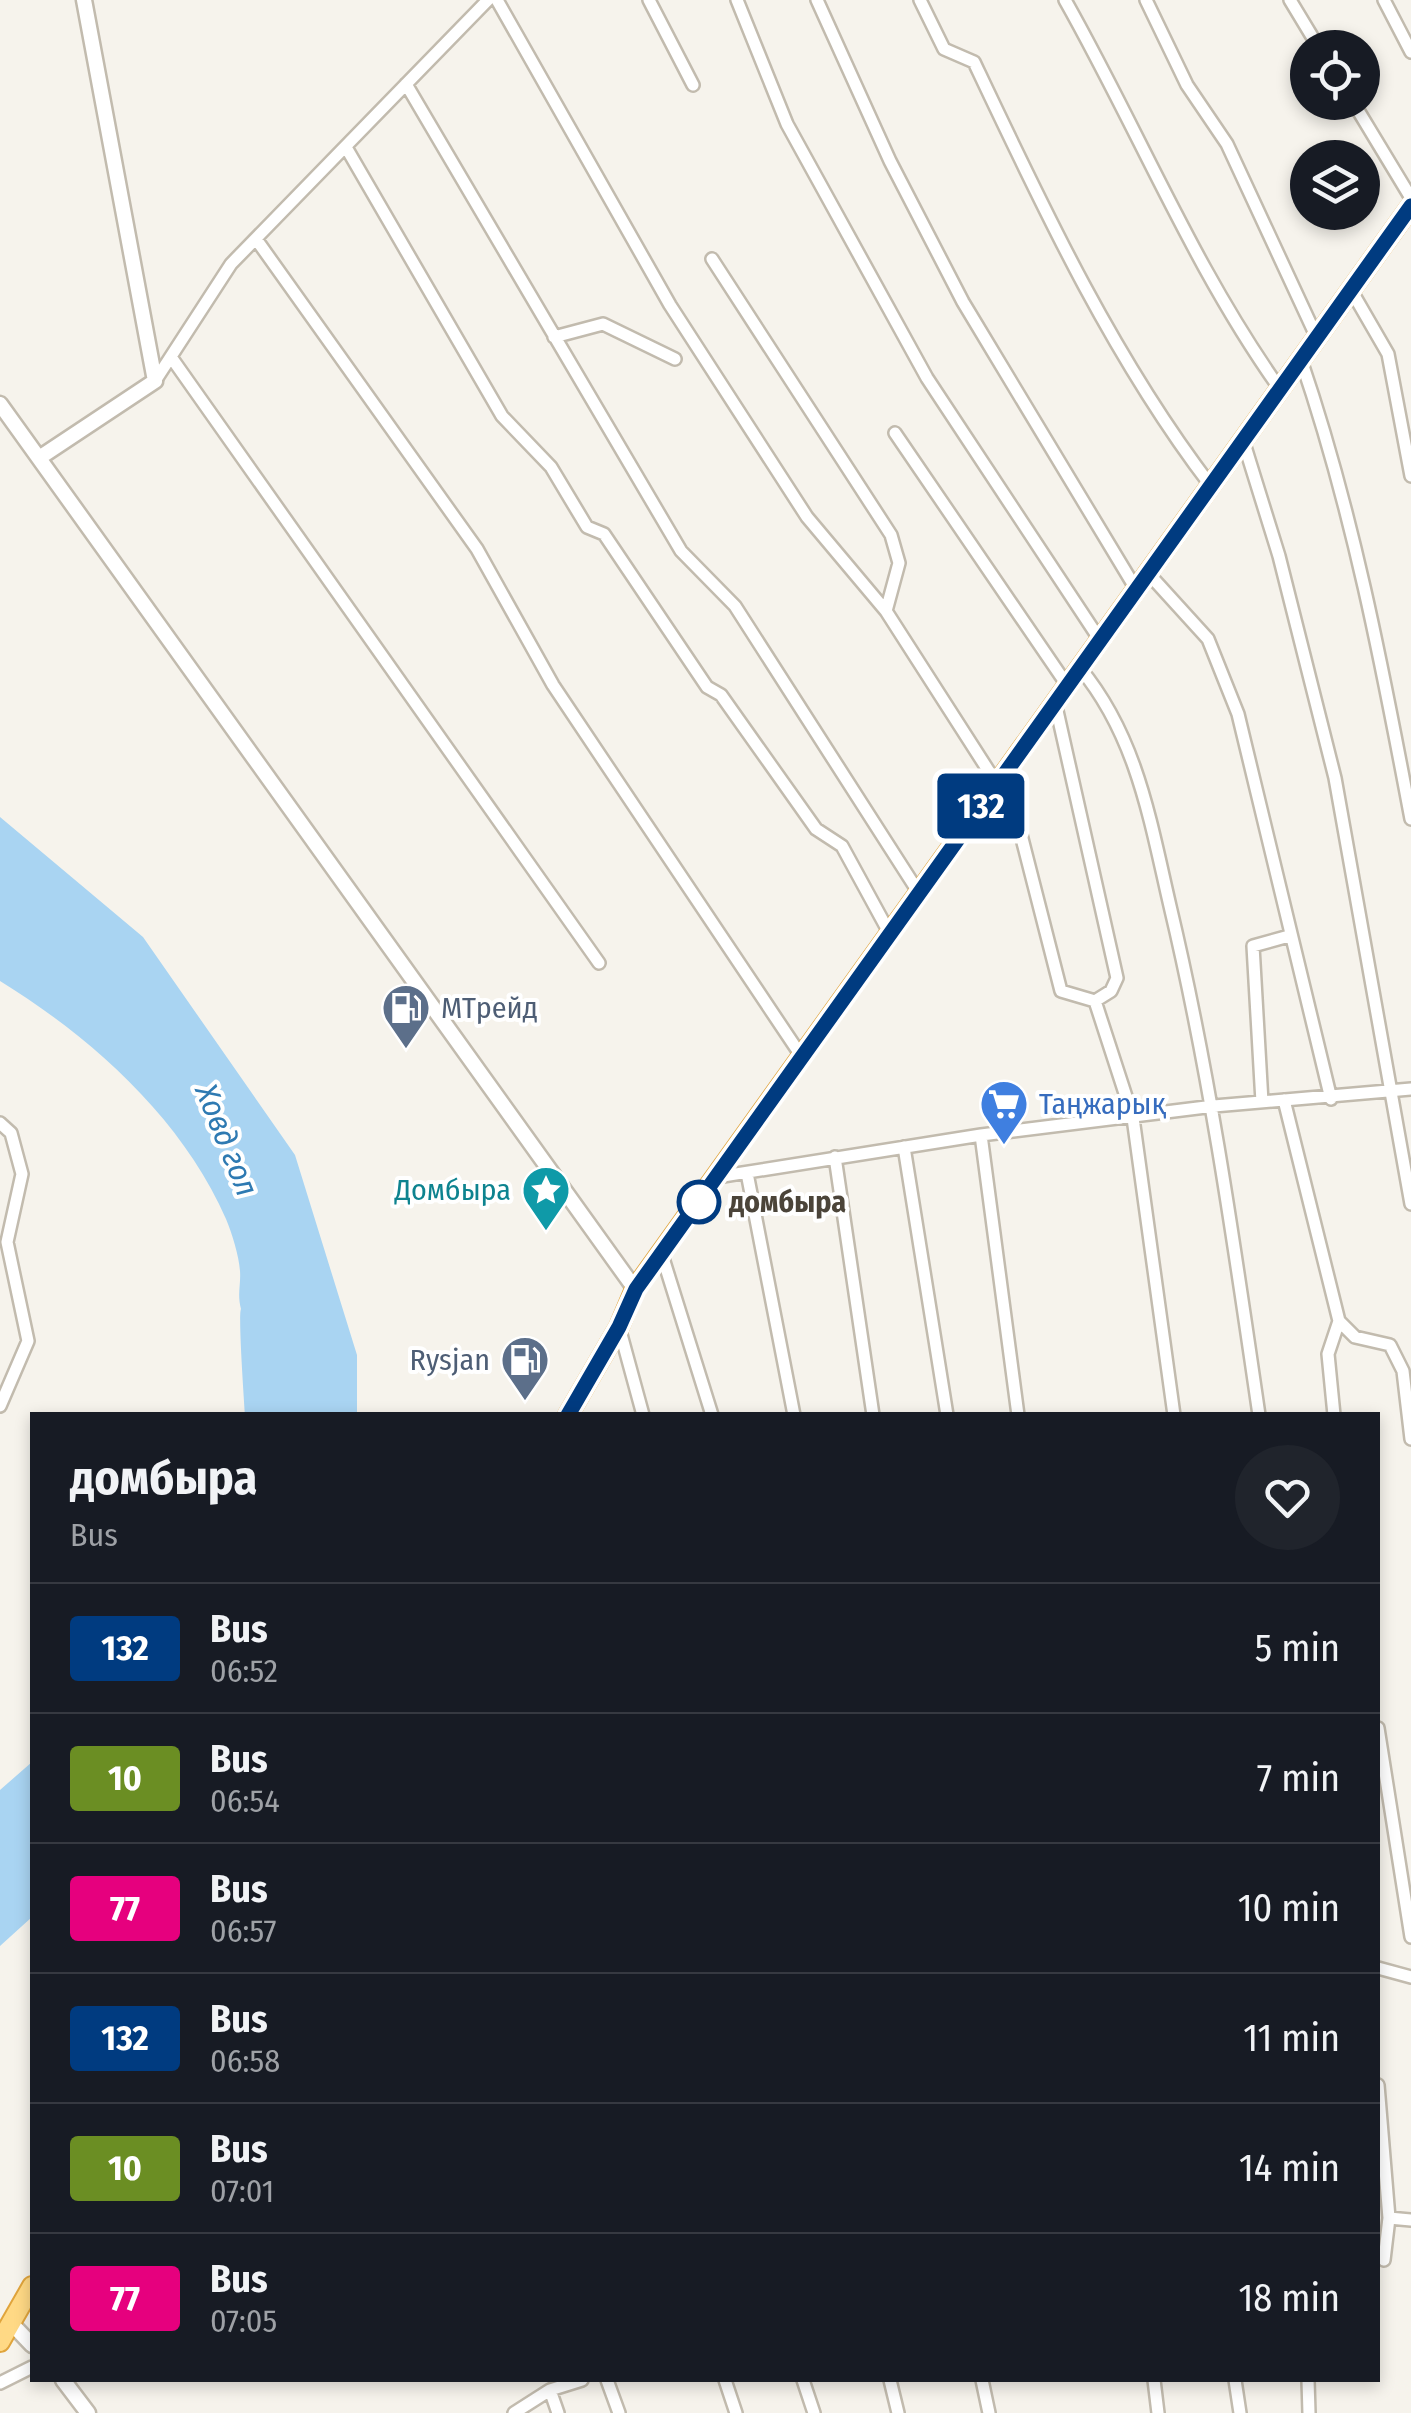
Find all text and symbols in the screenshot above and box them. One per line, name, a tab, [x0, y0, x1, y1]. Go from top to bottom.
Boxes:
map controls	[1290, 30, 1380, 230]
button: locate	[1290, 30, 1380, 120]
button: layers	[1290, 140, 1380, 230]
line badge: 132	[924, 774, 1038, 838]
text: 132	[957, 785, 1005, 827]
fuel station icon: MTрейд	[380, 982, 432, 1050]
place label: MTрейд	[441, 990, 538, 1026]
water label: Ховд гол	[187, 1077, 267, 1201]
supermarket icon: Таңжарық	[978, 1078, 1030, 1146]
place label: Таңжарық	[1039, 1086, 1167, 1122]
place icon: Домбыра	[520, 1164, 572, 1232]
place label: Домбыра	[393, 1172, 511, 1208]
marker: домбыра	[678, 1181, 720, 1223]
place label: домбыра	[728, 1184, 846, 1220]
fuel station icon: Rysjan	[499, 1334, 551, 1402]
place label: Rysjan	[410, 1342, 490, 1378]
button: heart	[1235, 1445, 1340, 1550]
text: домбыра	[70, 1449, 257, 1507]
text: Bus	[70, 1516, 118, 1554]
text: Bus	[210, 1606, 268, 1652]
text: 5 min	[1255, 1625, 1340, 1671]
text: 132	[101, 1627, 149, 1669]
text: 06:52	[210, 1652, 278, 1690]
text: Bus	[210, 1736, 268, 1782]
text: 7 min	[1257, 1755, 1340, 1801]
text: 10	[108, 1757, 142, 1799]
text: 06:54	[210, 1782, 280, 1820]
text: Bus	[210, 1866, 268, 1912]
text: 10 min	[1238, 1885, 1340, 1931]
text: 77	[110, 1887, 140, 1929]
text: 06:57	[210, 1912, 276, 1950]
text: Bus	[210, 1996, 268, 2042]
text: 11 min	[1243, 2015, 1340, 2061]
text: 132	[101, 2017, 149, 2059]
text: 06:58	[210, 2042, 280, 2080]
text: Bus	[210, 2126, 268, 2172]
text: 14 min	[1239, 2145, 1340, 2191]
text: 10	[108, 2147, 142, 2189]
text: 07:01	[210, 2172, 274, 2210]
text: Bus	[210, 2256, 268, 2302]
text: 18 min	[1238, 2275, 1340, 2321]
text: 77	[110, 2277, 140, 2319]
text: 07:05	[210, 2302, 277, 2340]

